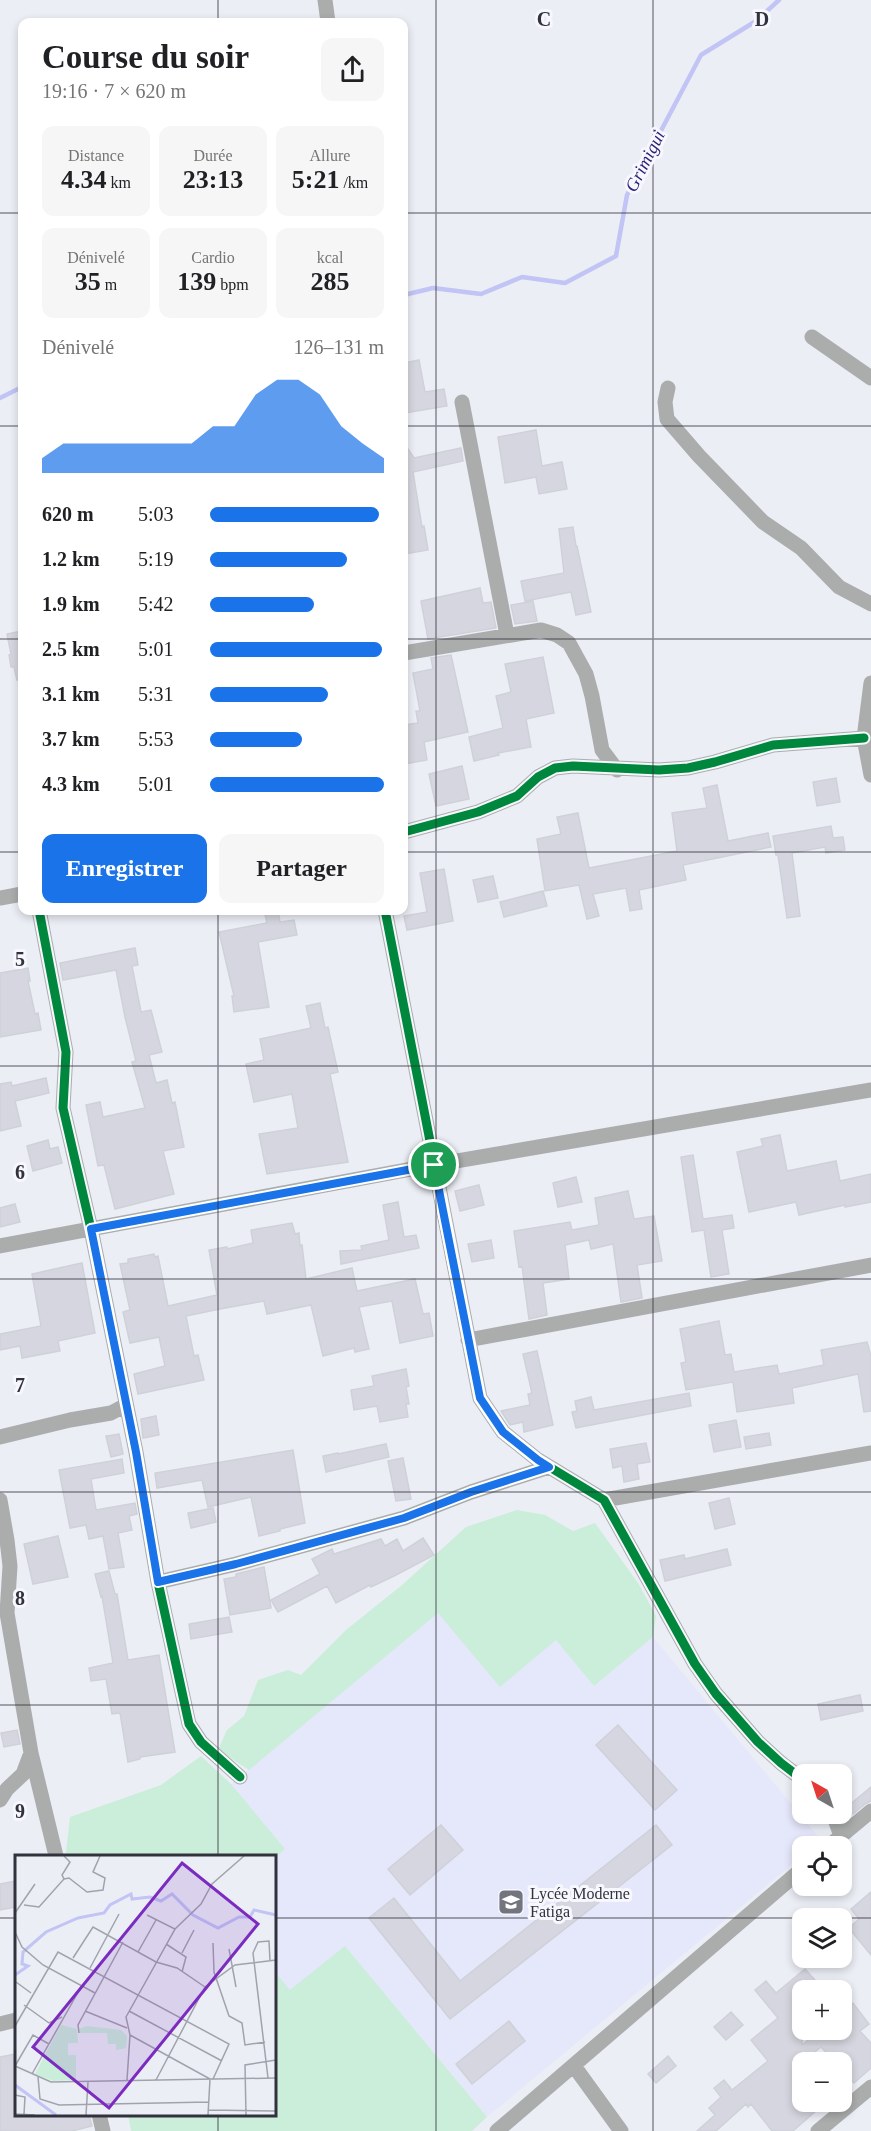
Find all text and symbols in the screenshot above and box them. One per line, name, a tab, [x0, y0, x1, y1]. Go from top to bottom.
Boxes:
text: C	[537, 8, 551, 30]
text: D	[755, 8, 769, 30]
button: share	[321, 38, 384, 101]
text: Course du soir	[42, 39, 249, 75]
text: 19:16 · 7 × 620 m	[42, 80, 186, 102]
water label: Grimigui	[621, 127, 669, 195]
text: Distance	[68, 147, 124, 164]
text: Durée	[193, 147, 233, 164]
text: Allure	[310, 147, 350, 164]
text: 4.34	[61, 165, 107, 194]
text: 23:13	[183, 165, 243, 194]
text: 5:21	[292, 165, 339, 194]
text: km	[107, 174, 131, 191]
text: /km	[339, 174, 368, 191]
text: Dénivelé	[67, 249, 125, 266]
text: Cardio	[191, 249, 235, 266]
text: kcal	[317, 249, 343, 266]
text: 35	[75, 267, 101, 296]
text: 139	[177, 267, 216, 296]
text: 285	[311, 267, 350, 296]
text: m	[101, 276, 117, 293]
text: bpm	[216, 276, 249, 293]
text: Dénivelé	[42, 336, 114, 358]
text: 126–131 m	[293, 336, 384, 358]
text: 620 m	[42, 503, 94, 525]
text: 5:03	[138, 503, 174, 525]
text: 1.2 km	[42, 548, 100, 570]
text: 5:19	[138, 548, 174, 570]
text: 1.9 km	[42, 593, 100, 615]
text: 5:42	[138, 593, 174, 615]
text: 2.5 km	[42, 638, 100, 660]
text: 5:01	[138, 638, 174, 660]
text: 3.1 km	[42, 683, 100, 705]
text: 5:31	[138, 683, 174, 705]
text: 3.7 km	[42, 728, 100, 750]
text: 5:53	[138, 728, 174, 750]
text: 4.3 km	[42, 773, 100, 795]
text: 5:01	[138, 773, 174, 795]
button: Enregistrer	[42, 834, 207, 903]
button: Partager	[219, 834, 384, 903]
text: 5	[15, 948, 25, 970]
pin	[408, 1139, 459, 1190]
icon: arrive	[417, 1148, 450, 1181]
text: 6	[15, 1161, 25, 1183]
text: 7	[15, 1374, 25, 1396]
text: 8	[15, 1587, 25, 1609]
north arrow	[792, 1764, 852, 1824]
map controls	[792, 1764, 852, 2112]
text: 9	[15, 1800, 25, 1822]
button: locate	[792, 1836, 852, 1896]
inset map	[15, 1855, 276, 2116]
place label: Lycée Moderne Fatiga	[530, 1885, 630, 1921]
school or university icon: Lycée Moderne Fatiga	[496, 1887, 526, 1917]
button: layers	[792, 1908, 852, 1968]
button: +	[792, 1980, 852, 2040]
button: −	[792, 2052, 852, 2112]

